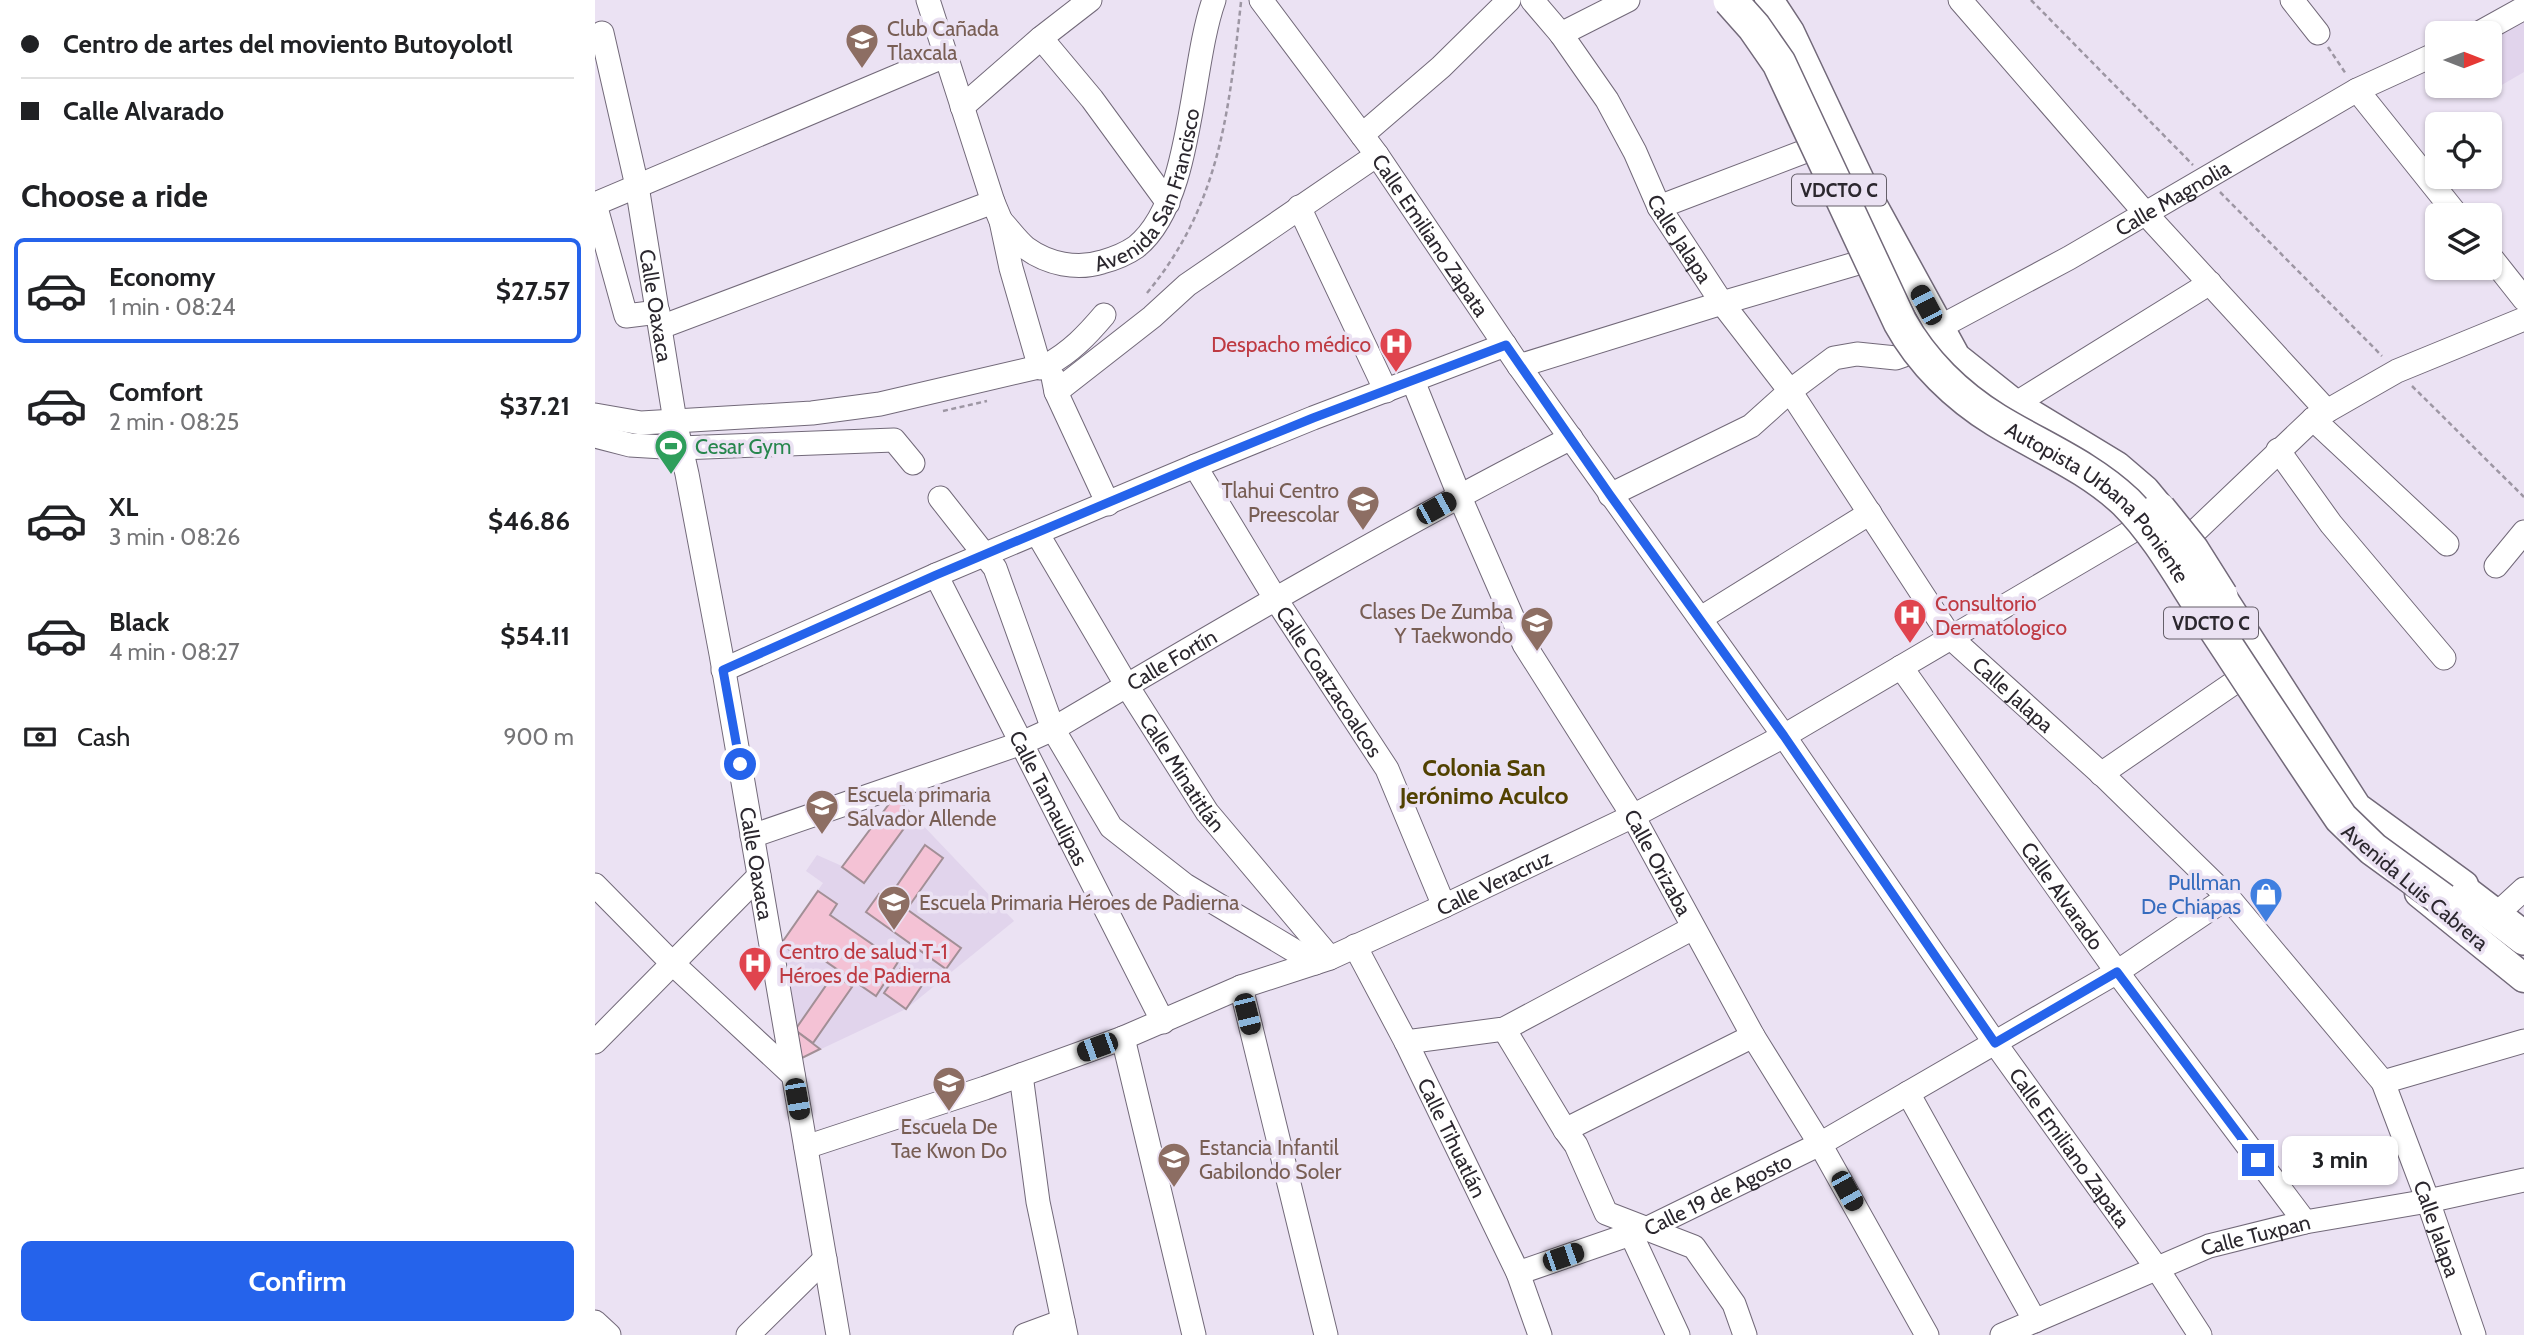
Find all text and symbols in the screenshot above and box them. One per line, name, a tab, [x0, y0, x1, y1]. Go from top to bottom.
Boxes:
place label: Club Cañada Tlaxcala	[887, 16, 999, 65]
school or university icon: Club Cañada Tlaxcala	[843, 21, 881, 70]
north arrow	[2425, 21, 2503, 98]
map controls	[2425, 21, 2502, 280]
text: Centro de artes del moviento Butoyolotl	[63, 28, 513, 60]
text: Calle Alvarado	[63, 95, 224, 127]
street label: Avenida San Francisco	[1091, 106, 1204, 276]
button: locate	[2425, 112, 2502, 189]
street label: Calle Emiliano Zapata	[1367, 149, 1494, 321]
street label: Calle Magnolia	[2111, 154, 2234, 241]
road number: VDCTO C	[1792, 174, 1886, 206]
text: Choose a ride	[21, 176, 208, 215]
street label: Calle Jalapa	[1643, 191, 1718, 287]
button: layers	[2425, 203, 2502, 280]
street label: Calle Oaxaca	[635, 247, 678, 364]
icon: car	[25, 259, 88, 322]
text: Economy	[109, 261, 215, 293]
text: $27.57	[496, 275, 570, 307]
car	[1907, 282, 1946, 328]
text: 1 min · 08:24	[109, 293, 236, 321]
hospital icon: Despacho médico	[1377, 325, 1415, 374]
place label: Despacho médico	[1211, 332, 1371, 357]
icon: car	[25, 374, 88, 437]
text: Comfort	[109, 376, 203, 408]
text: $37.21	[499, 390, 570, 422]
text: 2 min · 08:25	[109, 408, 239, 436]
street label: Autopista Urbana Poniente	[2001, 416, 2195, 587]
sports icon: Cesar Gym	[652, 427, 690, 476]
place label: Cesar Gym	[695, 434, 791, 459]
place label: Tlahui Centro Preescolar	[1221, 478, 1339, 527]
school or university icon: Tlahui Centro Preescolar	[1344, 483, 1382, 532]
icon: car	[25, 489, 88, 552]
car	[1413, 489, 1460, 527]
text: XL	[109, 491, 138, 523]
text: $46.86	[488, 505, 570, 537]
text: 3 min · 08:26	[109, 523, 240, 551]
place label: Consultorio Dermatologico	[1935, 591, 2067, 640]
hospital icon: Consultorio Dermatologico	[1891, 596, 1929, 645]
place label: Clases De Zumba Y Taekwondo	[1360, 599, 1513, 648]
street label: Calle Coatzacoalcos	[1271, 601, 1388, 762]
icon: car	[25, 604, 88, 667]
school or university icon: Clases De Zumba Y Taekwondo	[1518, 604, 1556, 653]
text: Black	[109, 606, 169, 638]
road number: VDCTO C	[2164, 608, 2258, 638]
text: $54.11	[500, 620, 570, 652]
street label: Calle Fortín	[1122, 623, 1221, 695]
text: 4 min · 08:27	[109, 638, 240, 666]
street label: Calle Jalapa	[1968, 651, 2059, 737]
street label: Calle Minatitlán	[1135, 708, 1230, 837]
icon: cash	[21, 718, 59, 756]
text: Cash	[77, 721, 130, 753]
text: 900 m	[503, 723, 574, 751]
street label: Calle Tamaulipas	[1005, 726, 1094, 870]
route start	[724, 748, 756, 780]
district label: Colonia San Jerónimo Aculco	[1399, 753, 1569, 810]
place label: Escuela primaria Salvador Allende	[847, 782, 997, 831]
school or university icon: Escuela primaria Salvador Allende	[803, 787, 841, 836]
street label: Calle Oaxaca	[735, 805, 779, 922]
street label: Calle Orizaba	[1619, 805, 1697, 920]
street label: Avenida Luis Cabrera	[2337, 818, 2493, 956]
street label: Calle Alvarado	[2016, 837, 2109, 954]
street label: Calle Veracruz	[1433, 844, 1556, 920]
place label: Pullman De Chiapas	[2141, 870, 2241, 919]
shop icon: Pullman De Chiapas	[2247, 875, 2285, 924]
school or university icon: Escuela Primaria Héroes de Padierna	[875, 883, 913, 932]
place label: Escuela Primaria Héroes de Padierna	[919, 890, 1239, 915]
place label: Centro de salud T-1 Héroes de Padierna	[779, 939, 951, 988]
hospital icon: Centro de salud T-1 Héroes de Padierna	[736, 944, 774, 993]
car	[1232, 991, 1263, 1037]
car	[1074, 1030, 1121, 1064]
street label: Calle Emiliano Zapata	[2004, 1063, 2136, 1232]
school or university icon: Escuela De Tae Kwon Do	[930, 1064, 968, 1113]
street label: Calle Tihuatlán	[1413, 1074, 1492, 1202]
car	[784, 1076, 811, 1122]
place label: Escuela De Tae Kwon Do	[891, 1114, 1007, 1163]
place label: Estancia Infantil Gabilondo Soler	[1199, 1135, 1342, 1184]
callout: 3 min	[2283, 1136, 2398, 1184]
school or university icon: Estancia Infantil Gabilondo Soler	[1155, 1140, 1193, 1189]
route end	[2242, 1144, 2274, 1176]
text: 3 min	[2312, 1146, 2368, 1174]
street label: Calle 19 de Agosto	[1640, 1147, 1795, 1241]
car	[1828, 1168, 1867, 1214]
street label: Calle Jalapa	[2409, 1177, 2466, 1280]
street label: Calle Tuxpan	[2196, 1209, 2313, 1261]
car	[1540, 1240, 1587, 1274]
button: Confirm	[21, 1241, 574, 1321]

